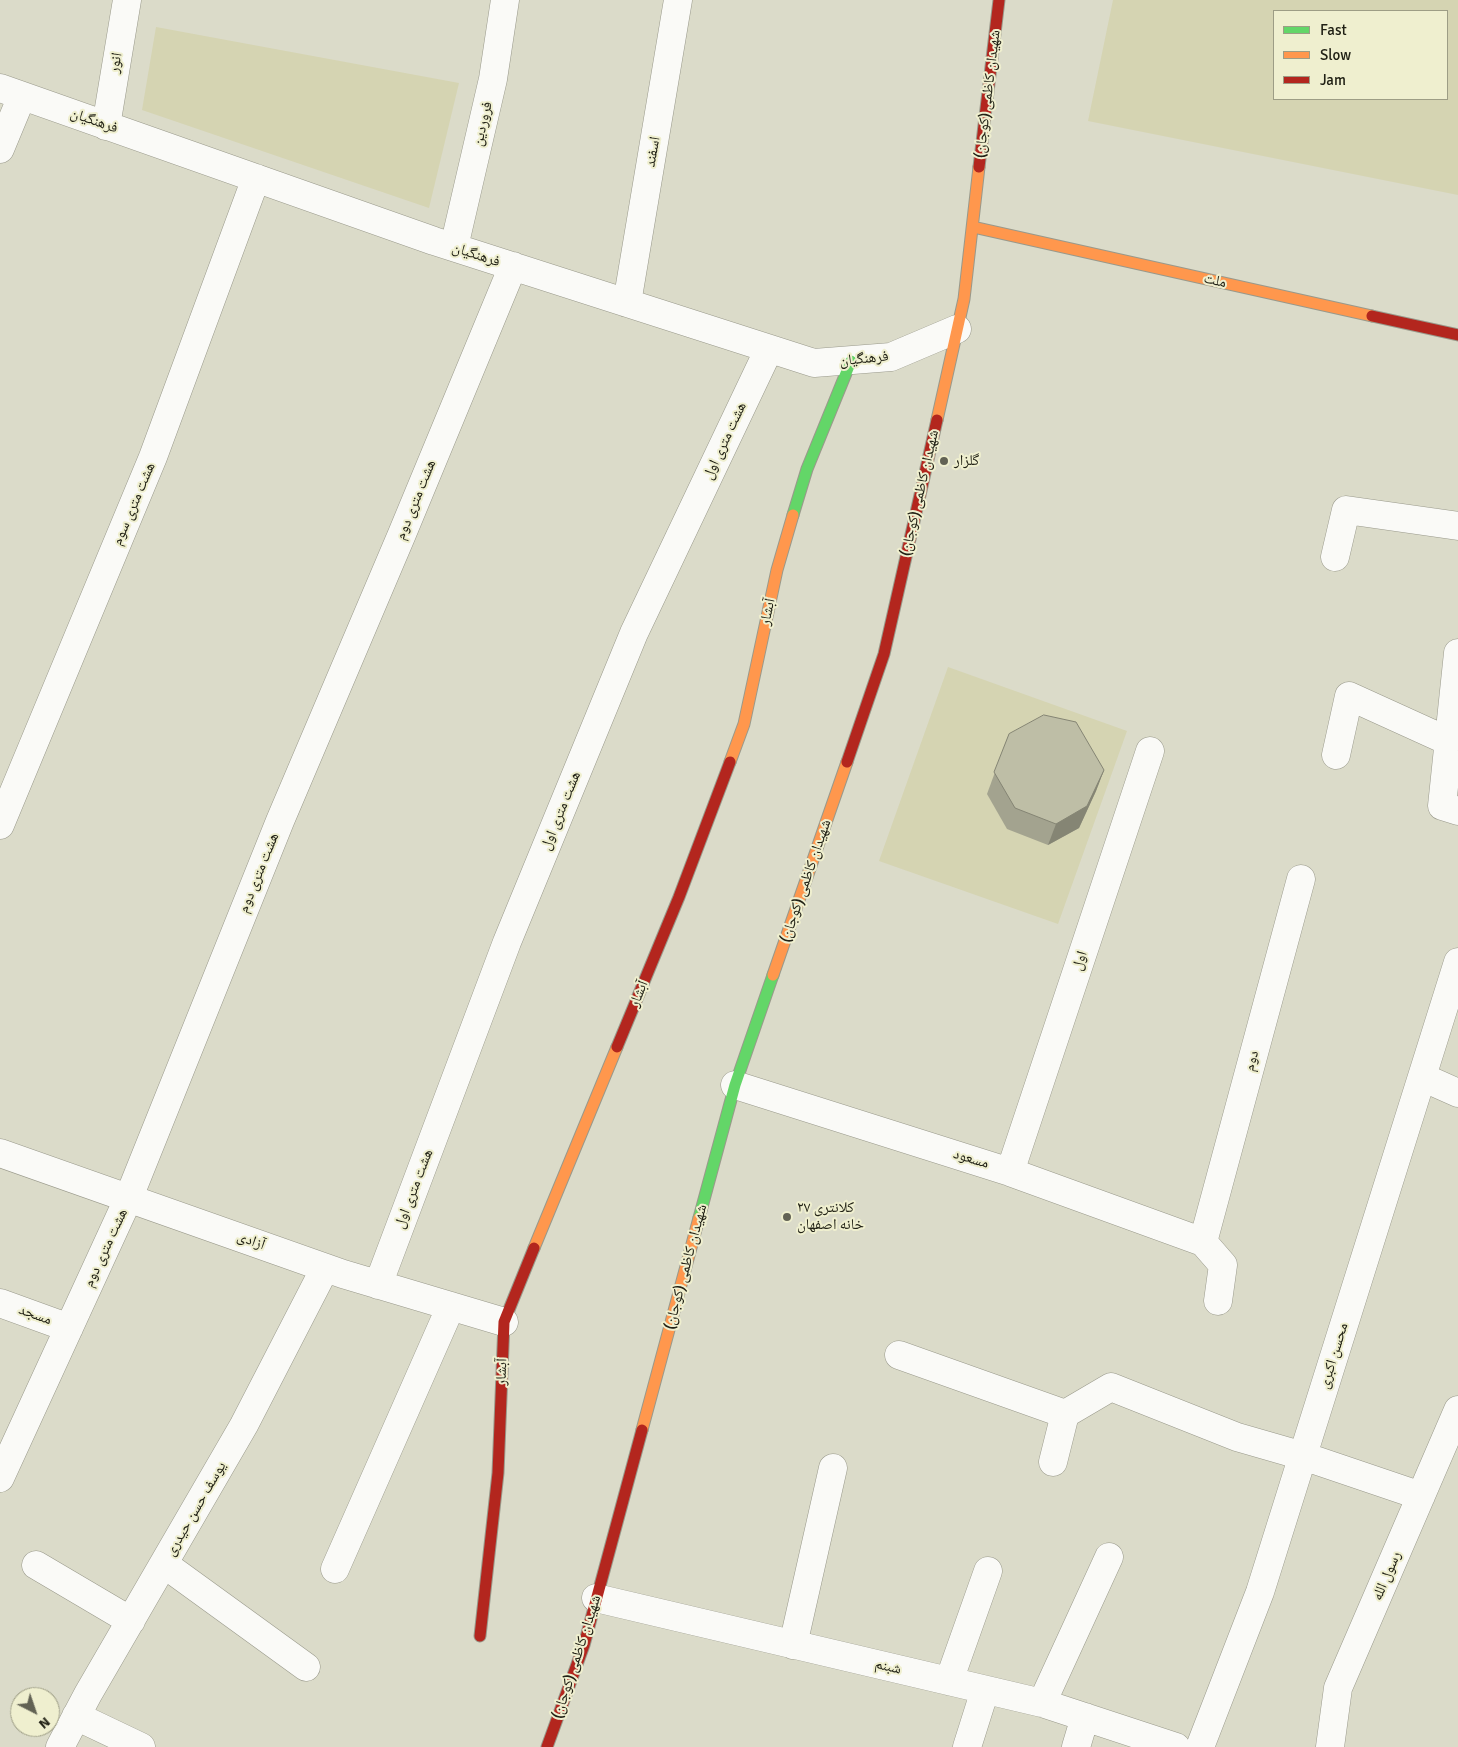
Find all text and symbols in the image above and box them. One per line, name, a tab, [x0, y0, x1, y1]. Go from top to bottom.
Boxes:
legend	[1273, 10, 1448, 100]
text: Fast	[1320, 21, 1347, 39]
street label: شهیدان کاظمی (کوجان)	[971, 29, 1005, 159]
text: Slow	[1320, 46, 1351, 64]
street label: انور	[105, 51, 127, 75]
text: Jam	[1320, 71, 1346, 89]
street label: فروردین	[469, 100, 497, 148]
street label: فرهنگیان	[68, 104, 120, 138]
street label: اسفند	[641, 135, 665, 169]
street label: فرهنگیان	[450, 239, 502, 271]
street label: ملت	[1202, 270, 1228, 292]
street label: فرهنگیان	[839, 347, 889, 371]
street label: هشت متری اول	[699, 399, 751, 483]
street label: شهیدان کاظمی (کوجان)	[897, 428, 943, 558]
place label: گلزار	[954, 452, 979, 470]
marker: گلزار	[938, 455, 950, 467]
street label: هشت متری دوم	[392, 457, 440, 543]
street label: هشت متری سوم	[108, 460, 160, 548]
street label: آبشار	[756, 597, 780, 627]
street label: هشت متری اول	[537, 769, 585, 853]
street label: شهیدان کاظمی (کوجان)	[777, 817, 835, 945]
street label: هشت متری دوم	[235, 830, 283, 916]
street label: اول	[1068, 949, 1092, 973]
street label: آبشار	[626, 978, 652, 1010]
street label: دوم	[1241, 1049, 1263, 1073]
street label: مسعود	[951, 1145, 991, 1173]
street label: هشت متری اول	[391, 1147, 437, 1231]
place label: کلانتری ۲۷ خانه اصفهان	[797, 1199, 864, 1234]
street label: شهیدان کاظمی (کوجان)	[661, 1202, 711, 1332]
street label: هشت متری دوم	[80, 1206, 132, 1290]
marker: کلانتری ۲۷ خانه اصفهان	[781, 1211, 793, 1223]
street label: آزادی	[235, 1228, 267, 1254]
street label: مسجد	[16, 1301, 54, 1329]
street label: محسن اکبری	[1315, 1321, 1353, 1391]
street label: آبشار	[493, 1358, 511, 1386]
street label: یوسف حسن حیدری	[162, 1458, 230, 1560]
street label: رسول الله	[1369, 1548, 1405, 1604]
street label: شهیدان کاظمی (کوجان)	[549, 1593, 605, 1721]
street label: شبنم	[873, 1655, 903, 1679]
north arrow	[10, 1687, 60, 1737]
text: N	[35, 1713, 54, 1733]

